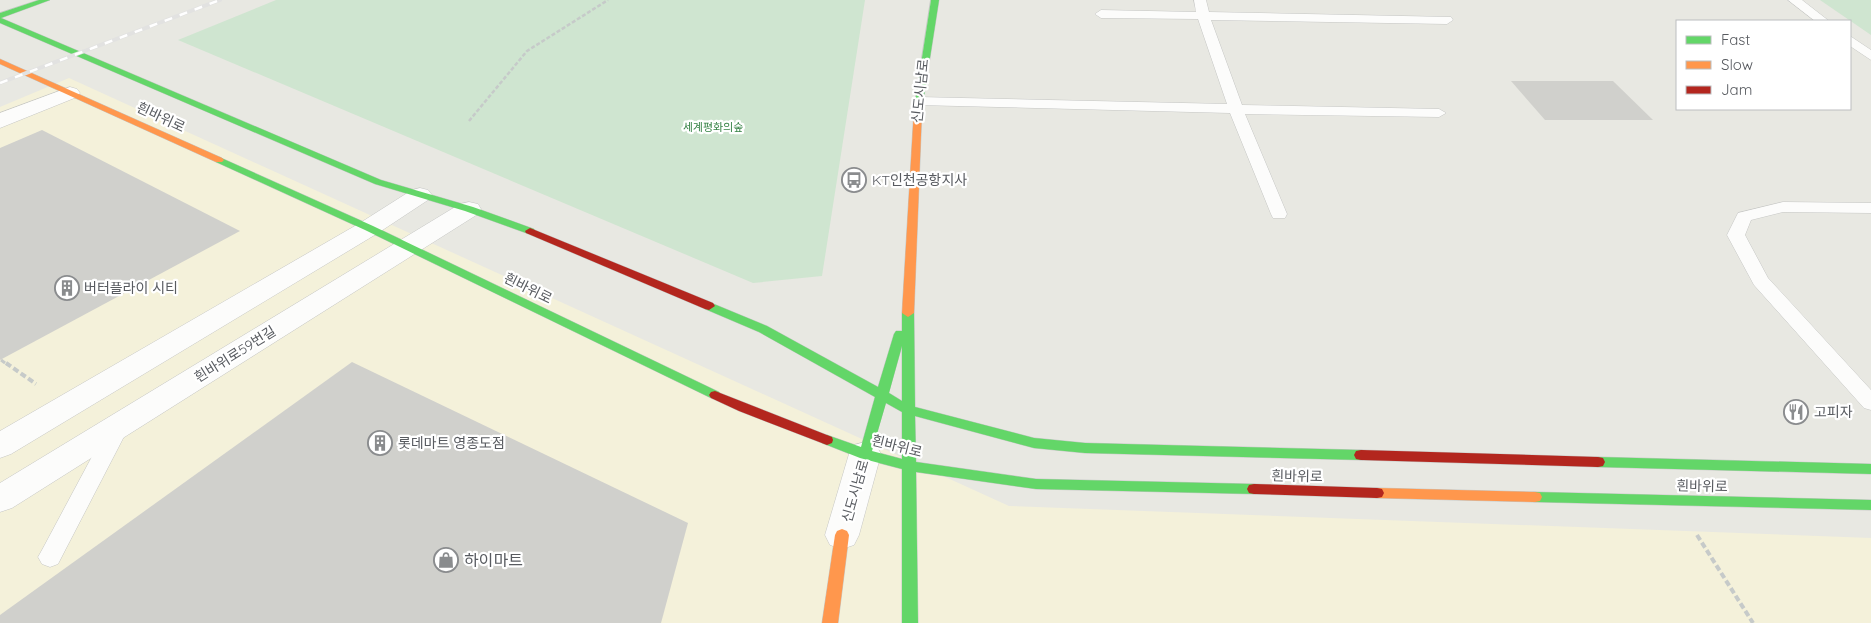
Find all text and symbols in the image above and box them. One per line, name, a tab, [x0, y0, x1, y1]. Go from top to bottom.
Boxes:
legend	[1676, 20, 1851, 110]
text: Fast	[1721, 30, 1750, 49]
text: Slow	[1721, 55, 1753, 74]
street label: 신도시남로	[908, 58, 932, 124]
text: Jam	[1721, 80, 1752, 99]
street label: 흰바위로	[134, 98, 188, 136]
park label: 세계평화의숲	[683, 120, 743, 134]
bus stop icon: KT인천공항지사	[841, 167, 867, 193]
place label: KT인천공항지사	[872, 171, 967, 189]
street label: 흰바위로	[501, 269, 555, 307]
building icon: 버터플라이 시티	[54, 275, 80, 301]
place label: 버터플라이 시티	[84, 279, 178, 297]
street label: 흰바위로59번길	[191, 322, 279, 386]
restaurant icon: 고피자	[1783, 399, 1809, 425]
place label: 고피자	[1814, 403, 1853, 421]
building icon: 롯데마트 영종도점	[367, 430, 393, 456]
street label: 흰바위로	[870, 431, 924, 461]
place label: 롯데마트 영종도점	[398, 434, 505, 452]
street label: 신도시남로	[837, 457, 873, 524]
street label: 흰바위로	[1271, 467, 1323, 485]
street label: 흰바위로	[1676, 477, 1728, 495]
shop icon: 하이마트	[433, 547, 459, 573]
place label: 하이마트	[464, 550, 523, 570]

